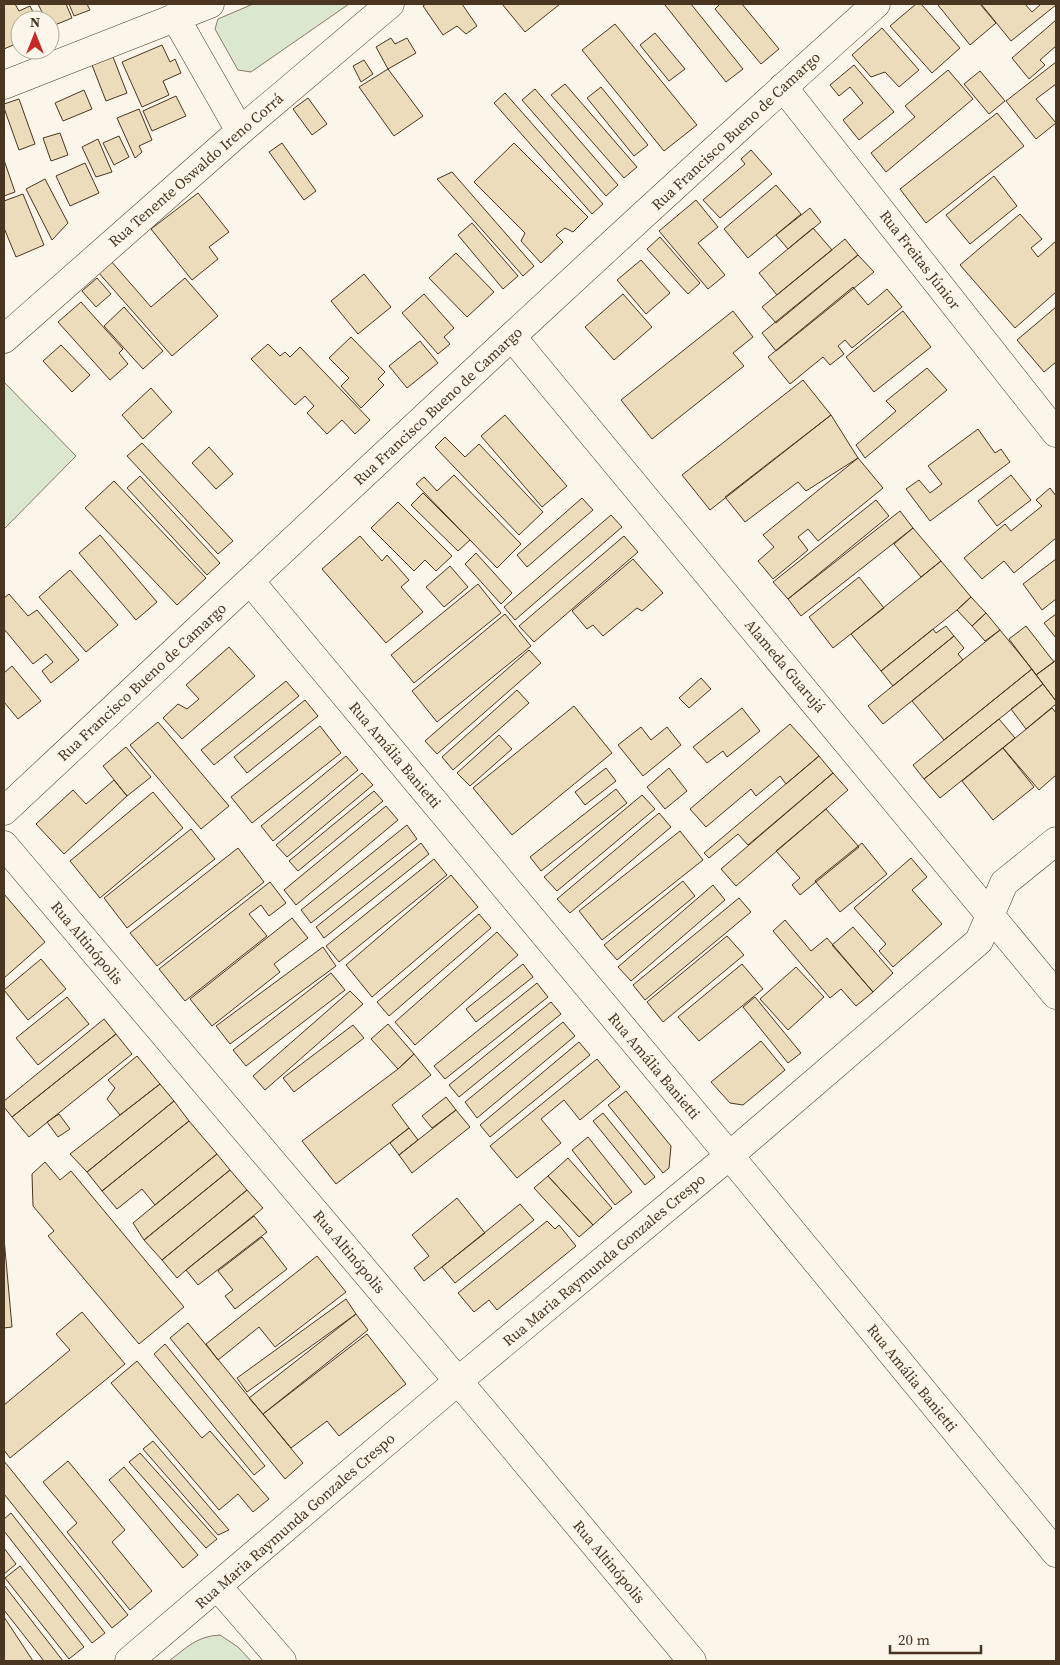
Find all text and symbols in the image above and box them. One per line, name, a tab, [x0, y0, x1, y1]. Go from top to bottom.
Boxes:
north arrow	[10, 10, 60, 60]
text: N	[30, 12, 40, 32]
street label: Rua Francisco Bueno de Camargo	[647, 47, 825, 215]
street label: Rua Tenente Oswaldo Ireno Corrá	[104, 88, 288, 251]
street label: Rua Freitas Júnior	[875, 206, 966, 314]
street label: Rua Francisco Bueno de Camargo	[349, 322, 527, 490]
street label: Rua Francisco Bueno de Camargo	[53, 598, 231, 766]
street label: Alameda Guarujá	[740, 615, 831, 717]
street label: Rua Amália Banietti	[345, 697, 446, 812]
street label: Rua Altinópolis	[46, 897, 128, 989]
street label: Rua Amália Banietti	[604, 1008, 705, 1123]
street label: Rua Maria Raymunda Gonzales Crespo	[498, 1168, 710, 1351]
street label: Rua Altinópolis	[308, 1206, 390, 1298]
street label: Rua Amália Banietti	[862, 1319, 962, 1436]
street label: Rua Maria Raymunda Gonzales Crespo	[190, 1428, 399, 1613]
street label: Rua Altinópolis	[568, 1516, 650, 1608]
scale bar	[890, 1622, 981, 1654]
text: 20 m	[898, 1629, 930, 1650]

